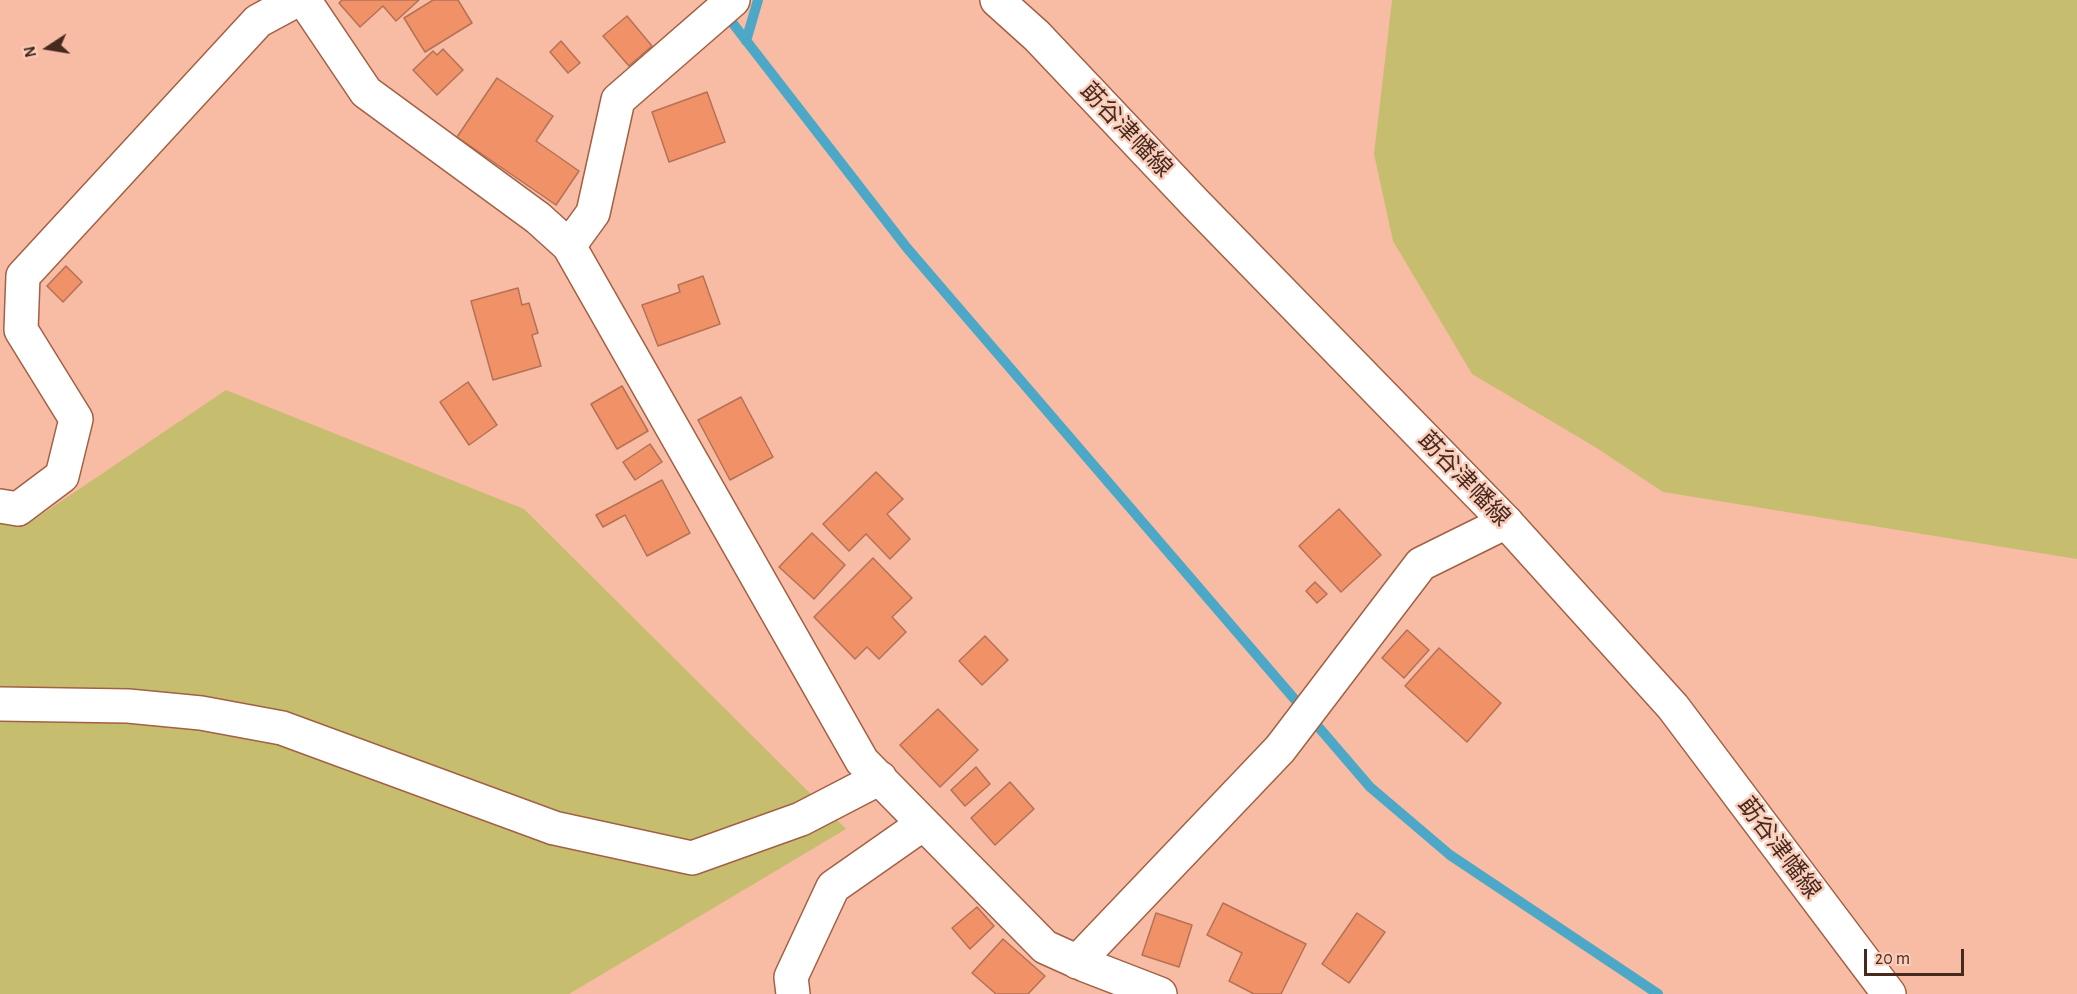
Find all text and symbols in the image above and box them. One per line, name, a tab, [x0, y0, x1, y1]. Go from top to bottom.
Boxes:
north arrow	[18, 18, 78, 78]
text: N	[21, 45, 39, 59]
street label: 莇谷津幡線	[1074, 77, 1178, 183]
street label: 莇谷津幡線	[1412, 426, 1516, 532]
street label: 莇谷津幡線	[1731, 791, 1827, 905]
scale bar	[1867, 937, 1968, 975]
text: 20 m	[1875, 950, 1910, 968]

